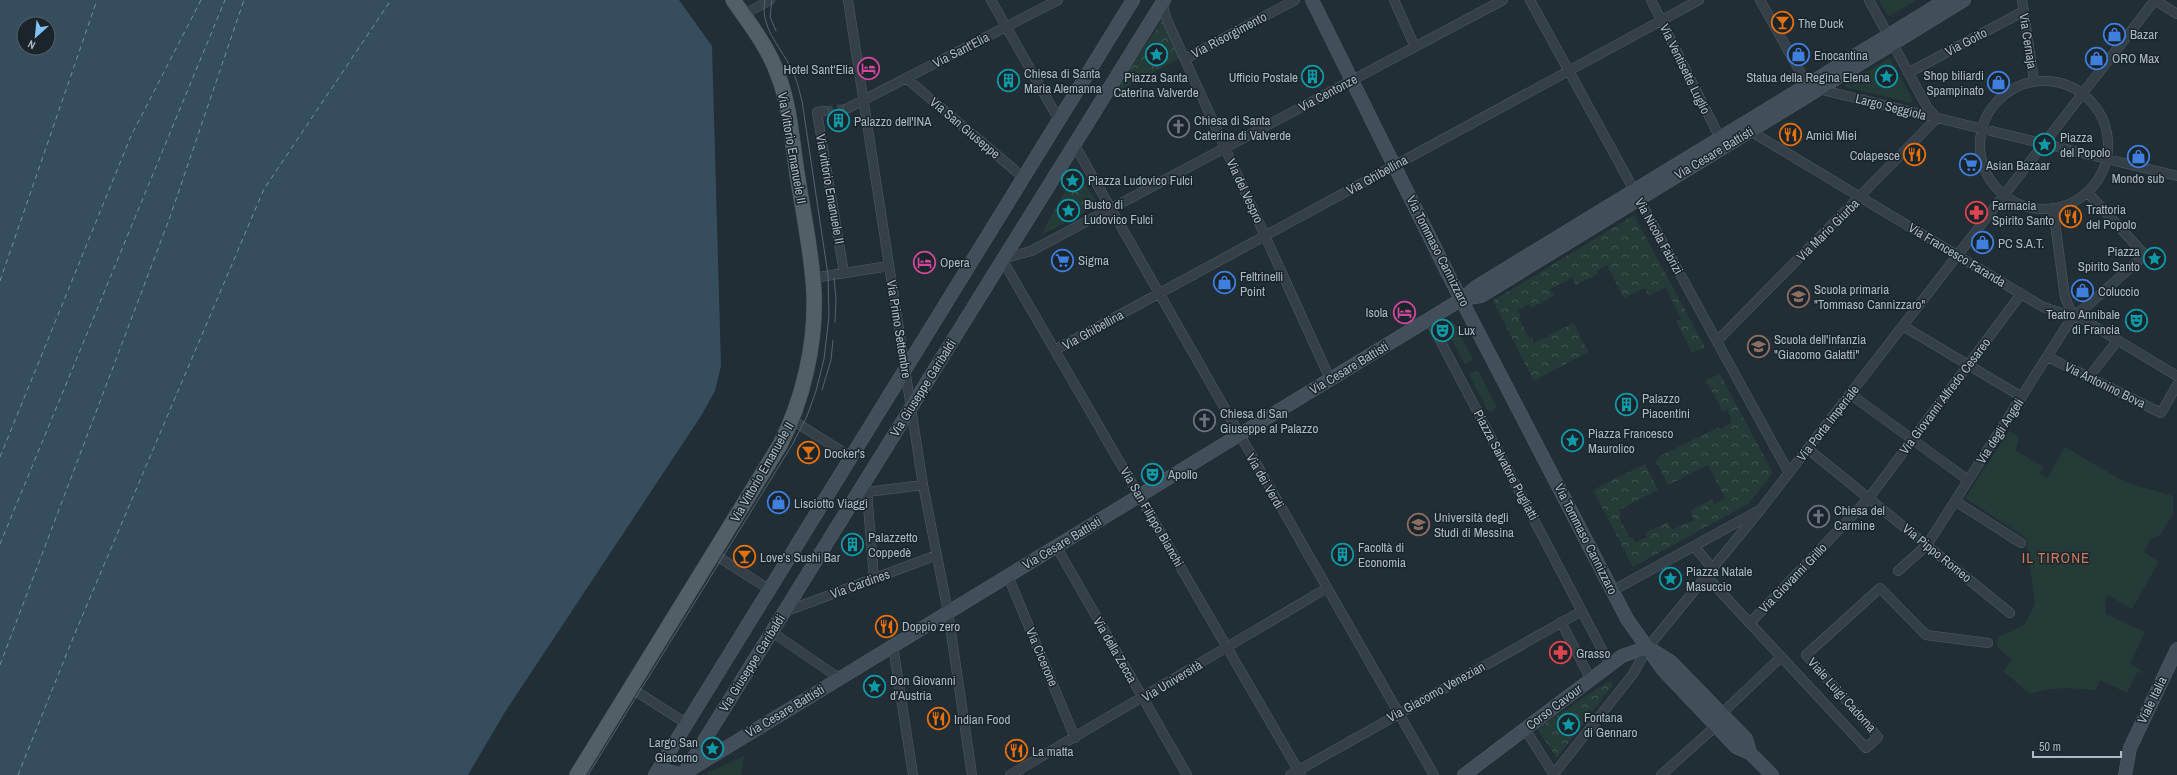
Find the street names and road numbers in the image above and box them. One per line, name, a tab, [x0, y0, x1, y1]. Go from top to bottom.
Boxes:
street label: Via Risorgimento	[1188, 8, 1270, 62]
street label: Via Cernaja	[2015, 12, 2041, 70]
street label: Via Ventisette Luglio	[1656, 21, 1714, 117]
street label: Via Goito	[1942, 24, 1990, 60]
street label: Via Sant'Elia	[930, 29, 992, 71]
street label: Via Centonze	[1296, 70, 1360, 116]
street label: Largo Seggiola	[1854, 90, 1928, 124]
street label: Via Vittorio Emanuele II	[774, 91, 810, 205]
street label: Via San Giuseppe	[926, 94, 1004, 162]
street label: Via Cesare Battisti	[1671, 123, 1757, 183]
street label: Via vittorio Emanuele II	[812, 133, 848, 245]
street label: Via Ghibellina	[1343, 151, 1411, 199]
street label: Via del Vespro	[1223, 156, 1267, 226]
street label: Via Tommaso Cannizzaro	[1403, 193, 1473, 309]
street label: Via Nicola Fabrizi	[1631, 195, 1687, 277]
street label: Via Mario Giurba	[1793, 195, 1863, 265]
street label: Via Francesco Faranda	[1905, 219, 2009, 291]
street label: Via Primo Settembre	[883, 279, 915, 379]
street label: Via Ghibellina	[1059, 306, 1127, 354]
street label: Via Giovanni Alfredo Cesareo	[1896, 334, 1994, 458]
street label: Via Giuseppe Garibaldi	[886, 336, 960, 440]
street label: Via Cesare Battisti	[1306, 338, 1392, 398]
street label: Via Antonino Bova	[2062, 358, 2148, 412]
street label: Via Porta Imperiale	[1793, 382, 1863, 464]
street label: Via degli Angeli	[1973, 395, 2027, 467]
street label: Piazza Salvatore Pugliatti	[1470, 407, 1542, 523]
street label: Via Vittorio Emanuele II	[726, 419, 798, 525]
street label: Via dei Verdi	[1242, 450, 1288, 512]
street label: Via San Filippo Bianchi	[1117, 464, 1187, 570]
street label: Via Tommaso Cannizzaro	[1551, 481, 1621, 597]
street label: Via Cesare Battisti	[1019, 513, 1105, 573]
street label: Via Pippo Romeo	[1899, 520, 1975, 586]
street label: Via Giovanni Grillo	[1755, 540, 1831, 616]
street label: Via Cardines	[828, 565, 892, 603]
street label: Via Giuseppe Garibaldi	[715, 611, 789, 715]
street label: Via della Zecca	[1089, 614, 1141, 686]
street label: Via Cicerone	[1022, 625, 1062, 689]
street label: Viale Luigi Cadorna	[1804, 654, 1880, 736]
street label: Via Università	[1139, 656, 1205, 706]
street label: Via Giacomo Venezian	[1384, 658, 1488, 726]
street label: Viale Italia	[2133, 674, 2171, 726]
street label: Corso Cavour	[1523, 680, 1586, 734]
street label: Via Cesare Battisti	[742, 681, 828, 741]

